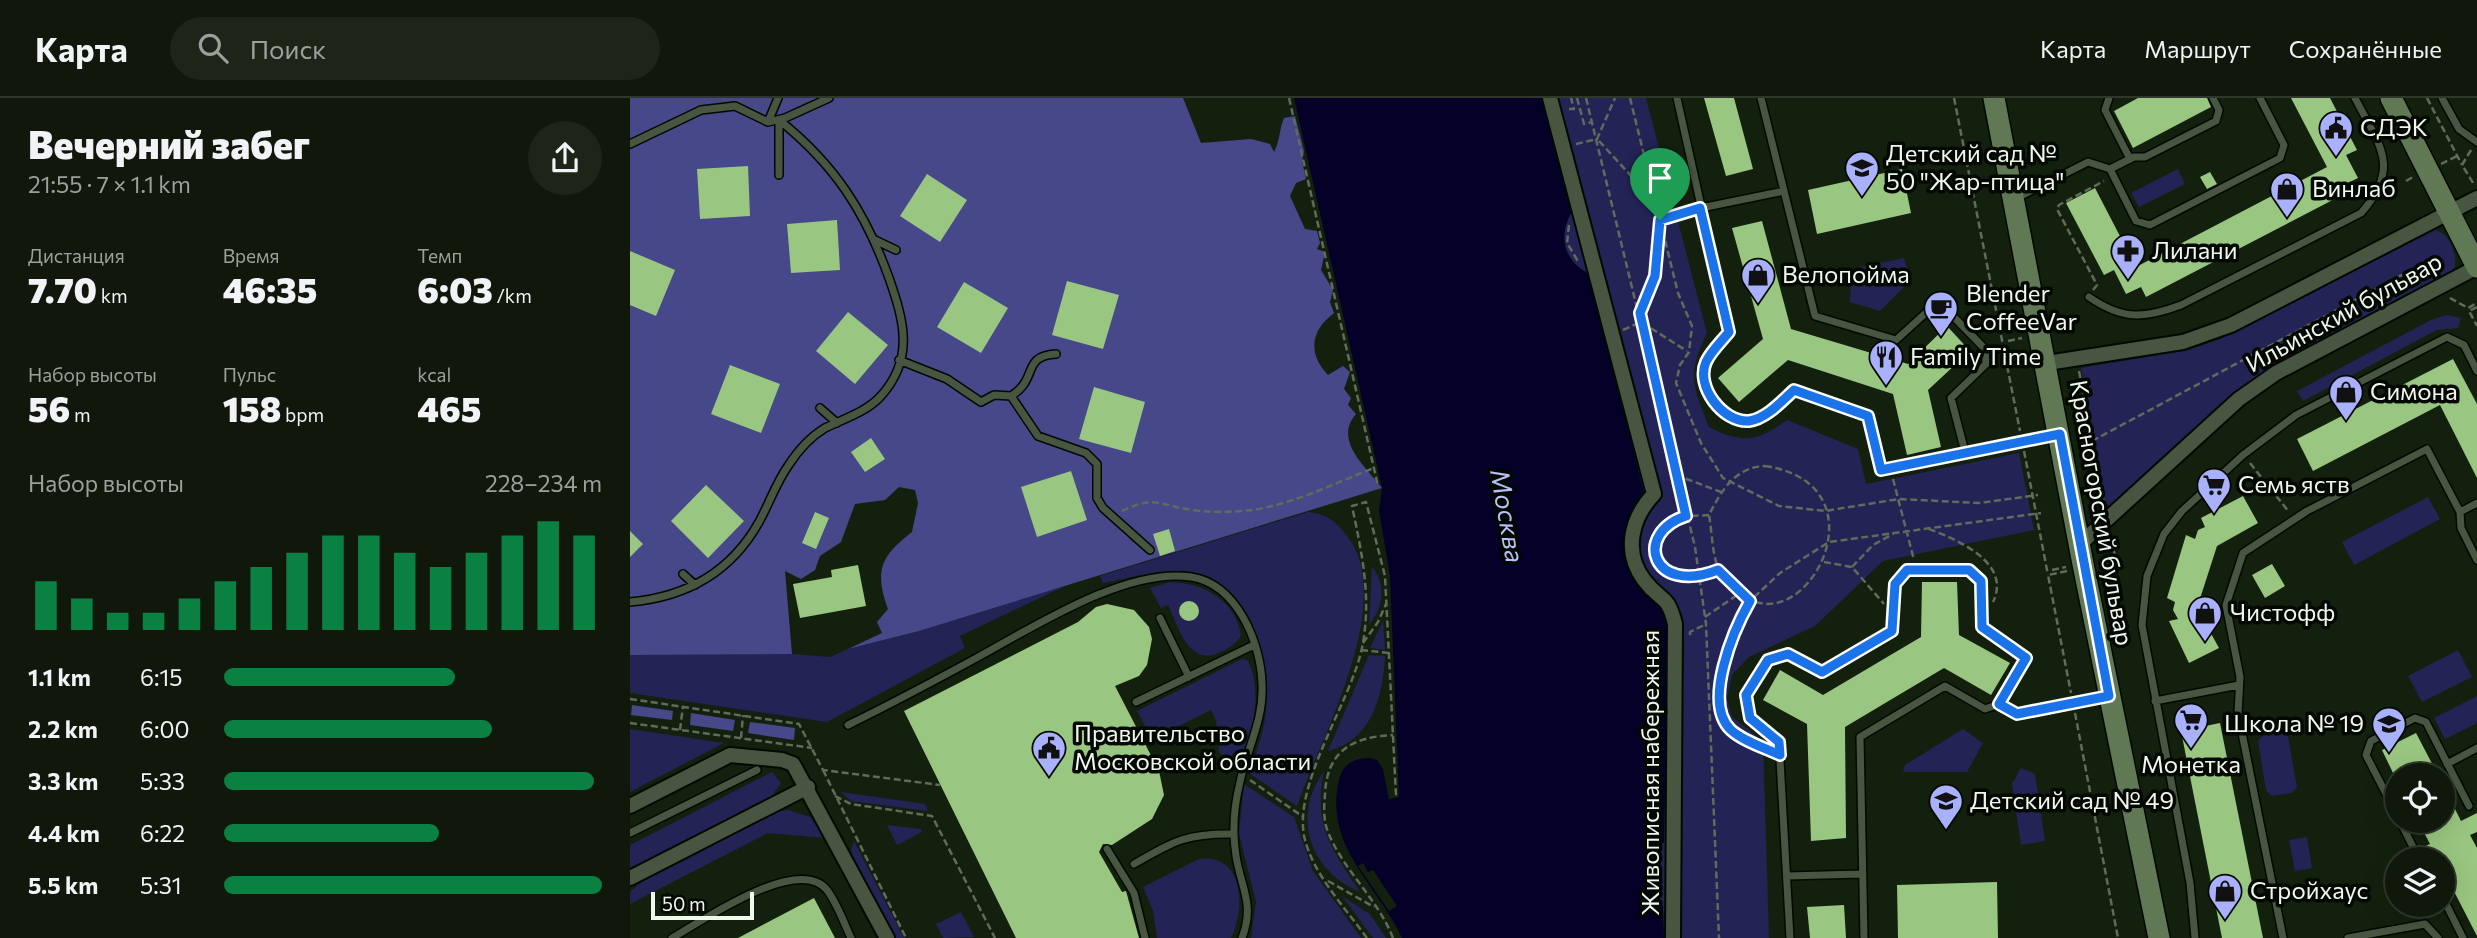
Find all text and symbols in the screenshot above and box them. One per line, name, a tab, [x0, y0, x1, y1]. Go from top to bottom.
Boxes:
search box	[170, 17, 660, 80]
text: Карта	[35, 28, 128, 69]
icon: search	[194, 29, 232, 67]
text: Поиск	[250, 33, 326, 64]
text: Карта	[2040, 34, 2106, 63]
text: Маршрут	[2144, 34, 2251, 63]
text: Сохранённые	[2289, 34, 2442, 63]
public building icon: СДЭК	[2317, 109, 2355, 158]
place label: СДЭК	[2360, 112, 2428, 141]
text: Вечерний забег	[28, 120, 310, 167]
button: share	[528, 121, 602, 195]
place label: Детский сад № 50 "Жар-птица"	[1886, 138, 2064, 195]
pin	[1630, 148, 1690, 220]
school or university icon: Детский сад № 50 "Жар-птица"	[1843, 149, 1881, 198]
icon: arrive	[1641, 159, 1679, 197]
text: 21:55 · 7 × 1.1 km	[28, 170, 191, 198]
shop icon: Винлаб	[2268, 170, 2306, 219]
place label: Винлаб	[2312, 173, 2396, 202]
pharmacy icon: Лилани	[2109, 232, 2147, 281]
place label: Лилани	[2152, 235, 2238, 264]
text: Дистанция	[28, 244, 125, 267]
text: Время	[223, 244, 280, 267]
text: Темп	[417, 244, 462, 267]
street label: Ильинский бульвар	[2240, 246, 2446, 378]
shop icon: Велопойма	[1739, 256, 1777, 305]
place label: Велопойма	[1782, 259, 1910, 288]
text: 7.70	[28, 267, 97, 310]
text: 46:35	[223, 267, 317, 310]
text: 6:03	[417, 267, 493, 310]
place label: Blender CoffeeVar	[1966, 278, 2078, 335]
text: km	[97, 284, 128, 307]
text: /km	[493, 284, 532, 307]
cafe icon: Blender CoffeeVar	[1922, 289, 1960, 338]
restaurant icon: Family Time	[1867, 338, 1905, 387]
place label: Family Time	[1910, 341, 2041, 370]
text: Набор высоты	[28, 363, 157, 386]
text: Пульс	[223, 363, 276, 386]
text: kcal	[417, 363, 451, 386]
shop icon: Симона	[2327, 373, 2365, 422]
place label: Симона	[2370, 376, 2458, 405]
street label: Красногорский бульвар	[2065, 378, 2140, 648]
text: 56	[28, 386, 70, 429]
text: 158	[223, 386, 281, 429]
text: 465	[417, 386, 481, 429]
text: m	[70, 403, 91, 426]
text: bpm	[281, 403, 324, 426]
supermarket icon: Семь яств	[2195, 466, 2233, 515]
water label: Москва	[1485, 467, 1532, 565]
text: Набор высоты	[28, 469, 184, 497]
text: 228–234 m	[485, 469, 602, 497]
place label: Семь яств	[2238, 469, 2350, 498]
shop icon: Чистофф	[2186, 594, 2224, 643]
place label: Чистофф	[2230, 597, 2335, 626]
street label: Живописная набережная	[1635, 630, 1664, 916]
text: 1.1 km	[28, 663, 91, 691]
text: 6:15	[140, 663, 182, 691]
supermarket icon: Монетка	[2172, 701, 2210, 750]
school or university icon: Школа № 19	[2370, 705, 2408, 754]
place label: Школа № 19	[2224, 708, 2364, 737]
text: 2.2 km	[28, 715, 98, 743]
text: 6:00	[140, 715, 189, 743]
place label: Правительство Московской области	[1074, 718, 1311, 775]
public building icon: Правительство Московской области	[1030, 729, 1068, 778]
place label: Монетка	[2141, 749, 2241, 778]
map controls	[2385, 763, 2455, 917]
button: locate	[2385, 763, 2455, 833]
text: 3.3 km	[28, 767, 98, 795]
text: 5:33	[140, 767, 185, 795]
school or university icon: Детский сад № 49	[1927, 782, 1965, 831]
place label: Детский сад № 49	[1970, 785, 2174, 814]
text: 4.4 km	[28, 819, 100, 847]
text: 6:22	[140, 819, 185, 847]
button: layers	[2385, 847, 2455, 917]
text: 5.5 km	[28, 871, 98, 899]
text: 5:31	[140, 871, 182, 899]
shop icon: Стройхаус	[2206, 872, 2244, 921]
place label: Стройхаус	[2250, 875, 2368, 904]
scale bar	[651, 889, 754, 921]
text: 50 m	[662, 892, 706, 915]

